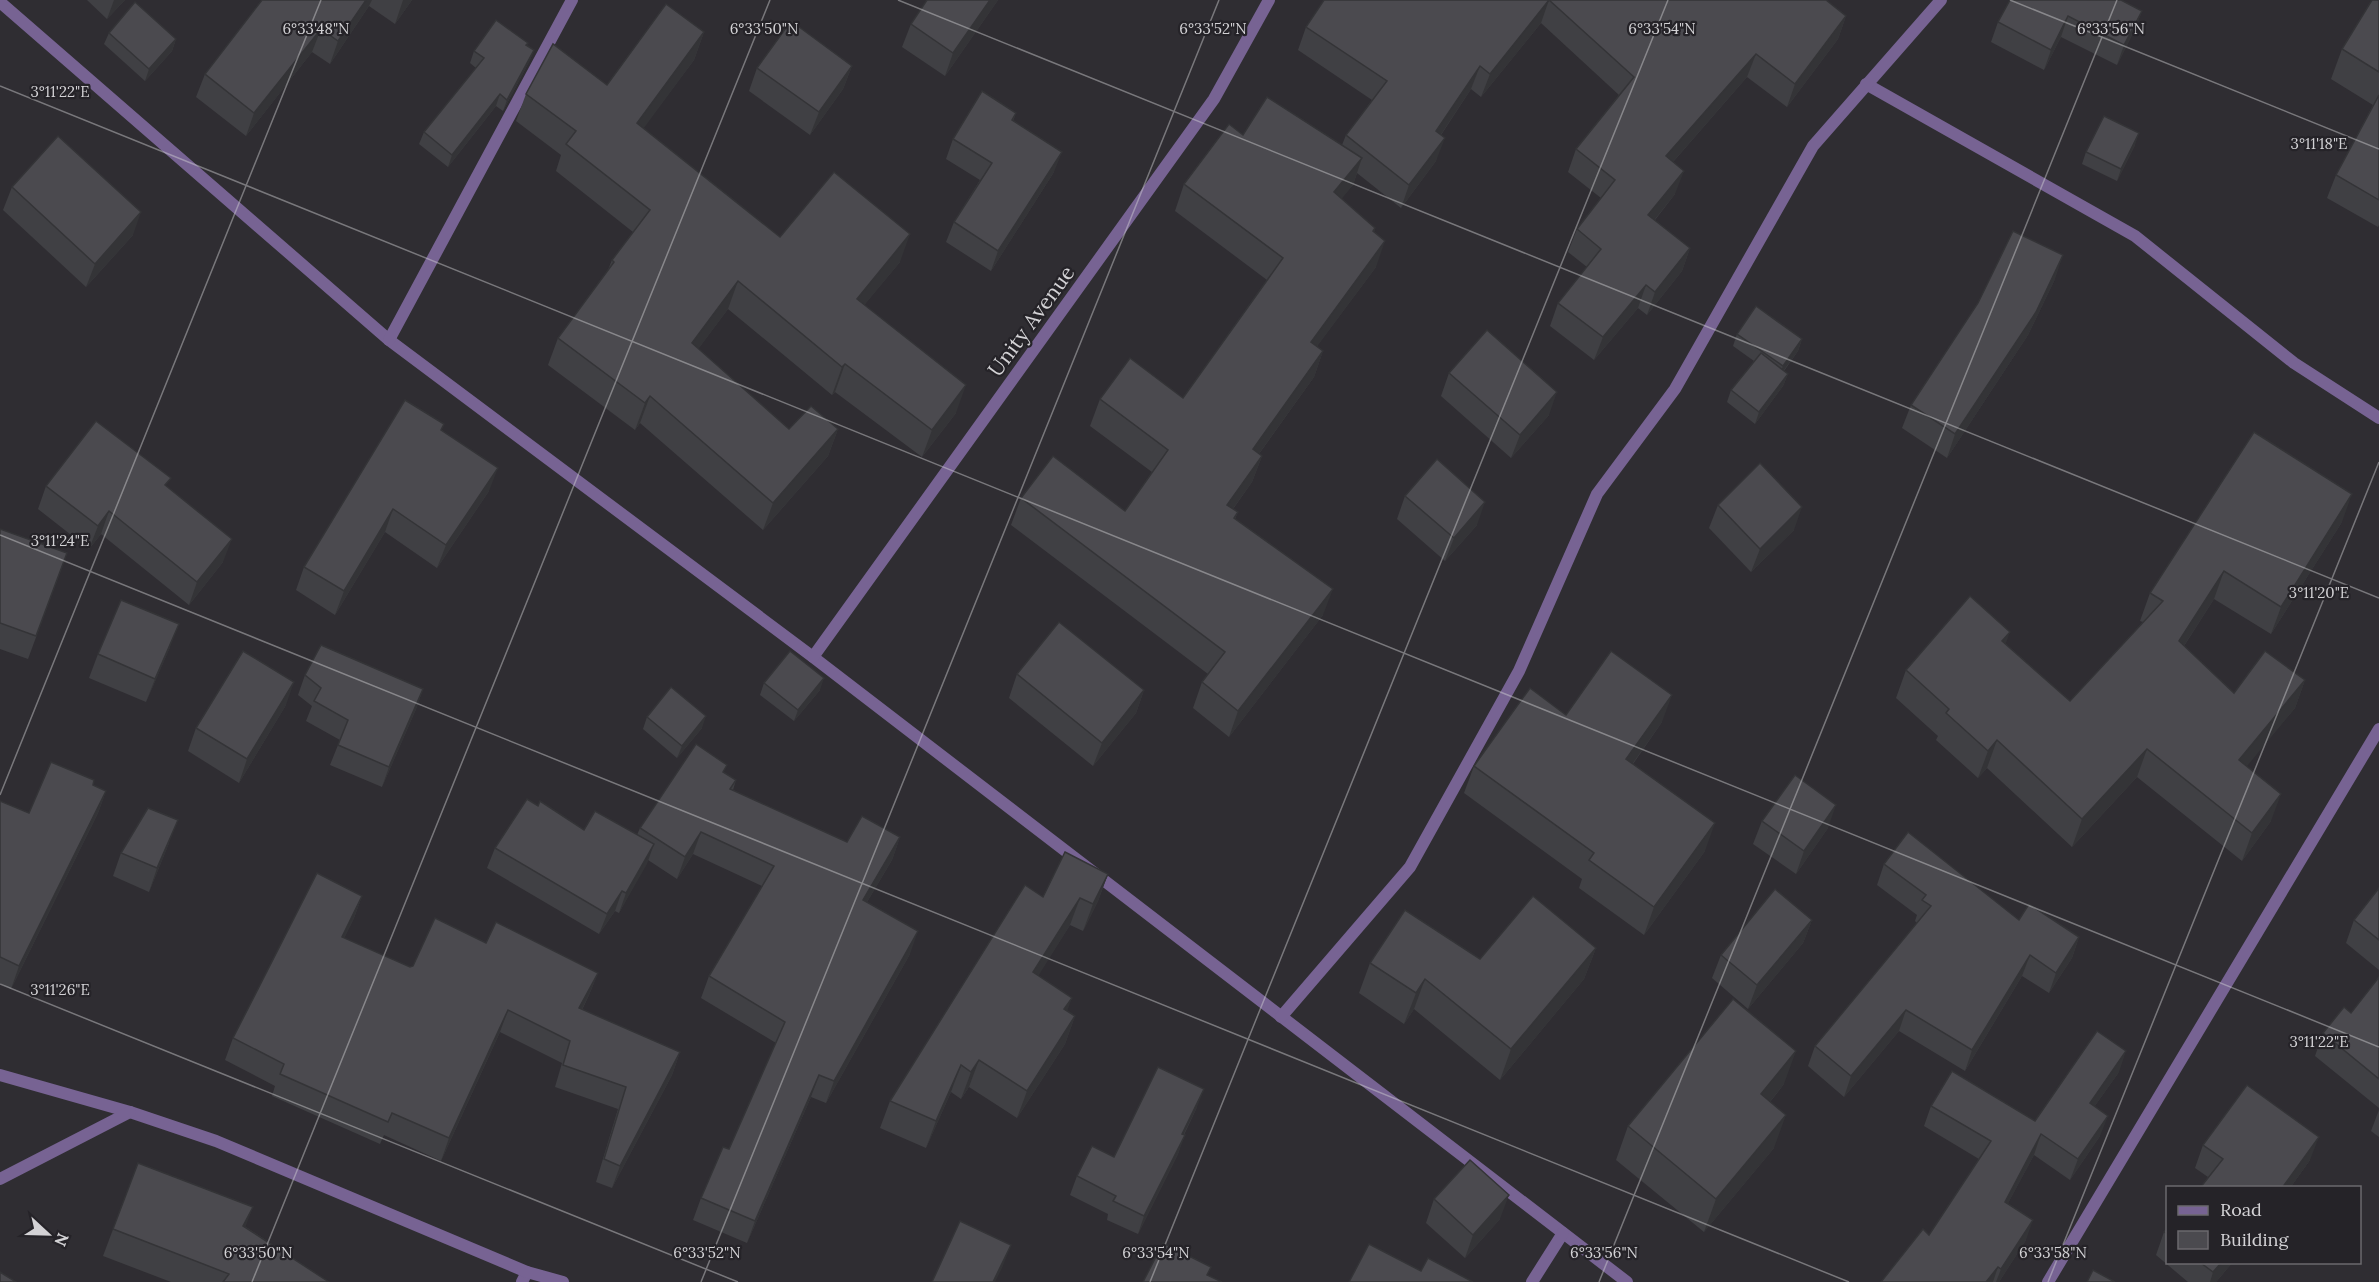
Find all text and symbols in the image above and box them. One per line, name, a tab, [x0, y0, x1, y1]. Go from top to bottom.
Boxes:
text: 6°33'48"N	[282, 19, 350, 38]
text: 6°33'50"N	[730, 19, 798, 38]
text: 6°33'52"N	[1179, 19, 1247, 38]
text: 6°33'54"N	[1628, 19, 1696, 38]
text: 6°33'56"N	[2077, 19, 2145, 38]
text: 3°11'22"E	[30, 82, 90, 101]
text: 3°11'18"E	[2291, 134, 2347, 153]
street label: Unity Avenue	[982, 260, 1080, 382]
text: 3°11'24"E	[31, 531, 89, 550]
text: 3°11'20"E	[2289, 583, 2349, 602]
text: 3°11'26"E	[30, 980, 90, 999]
text: 3°11'22"E	[2289, 1032, 2349, 1051]
legend	[2166, 1186, 2361, 1264]
text: Road	[2220, 1198, 2262, 1221]
north arrow	[18, 1204, 78, 1264]
text: Building	[2220, 1228, 2290, 1251]
text: N	[50, 1230, 73, 1249]
text: 6°33'50"N	[224, 1243, 292, 1262]
text: 6°33'52"N	[673, 1243, 741, 1262]
text: 6°33'54"N	[1122, 1243, 1190, 1262]
text: 6°33'56"N	[1570, 1243, 1638, 1262]
text: 6°33'58"N	[2019, 1243, 2087, 1262]

